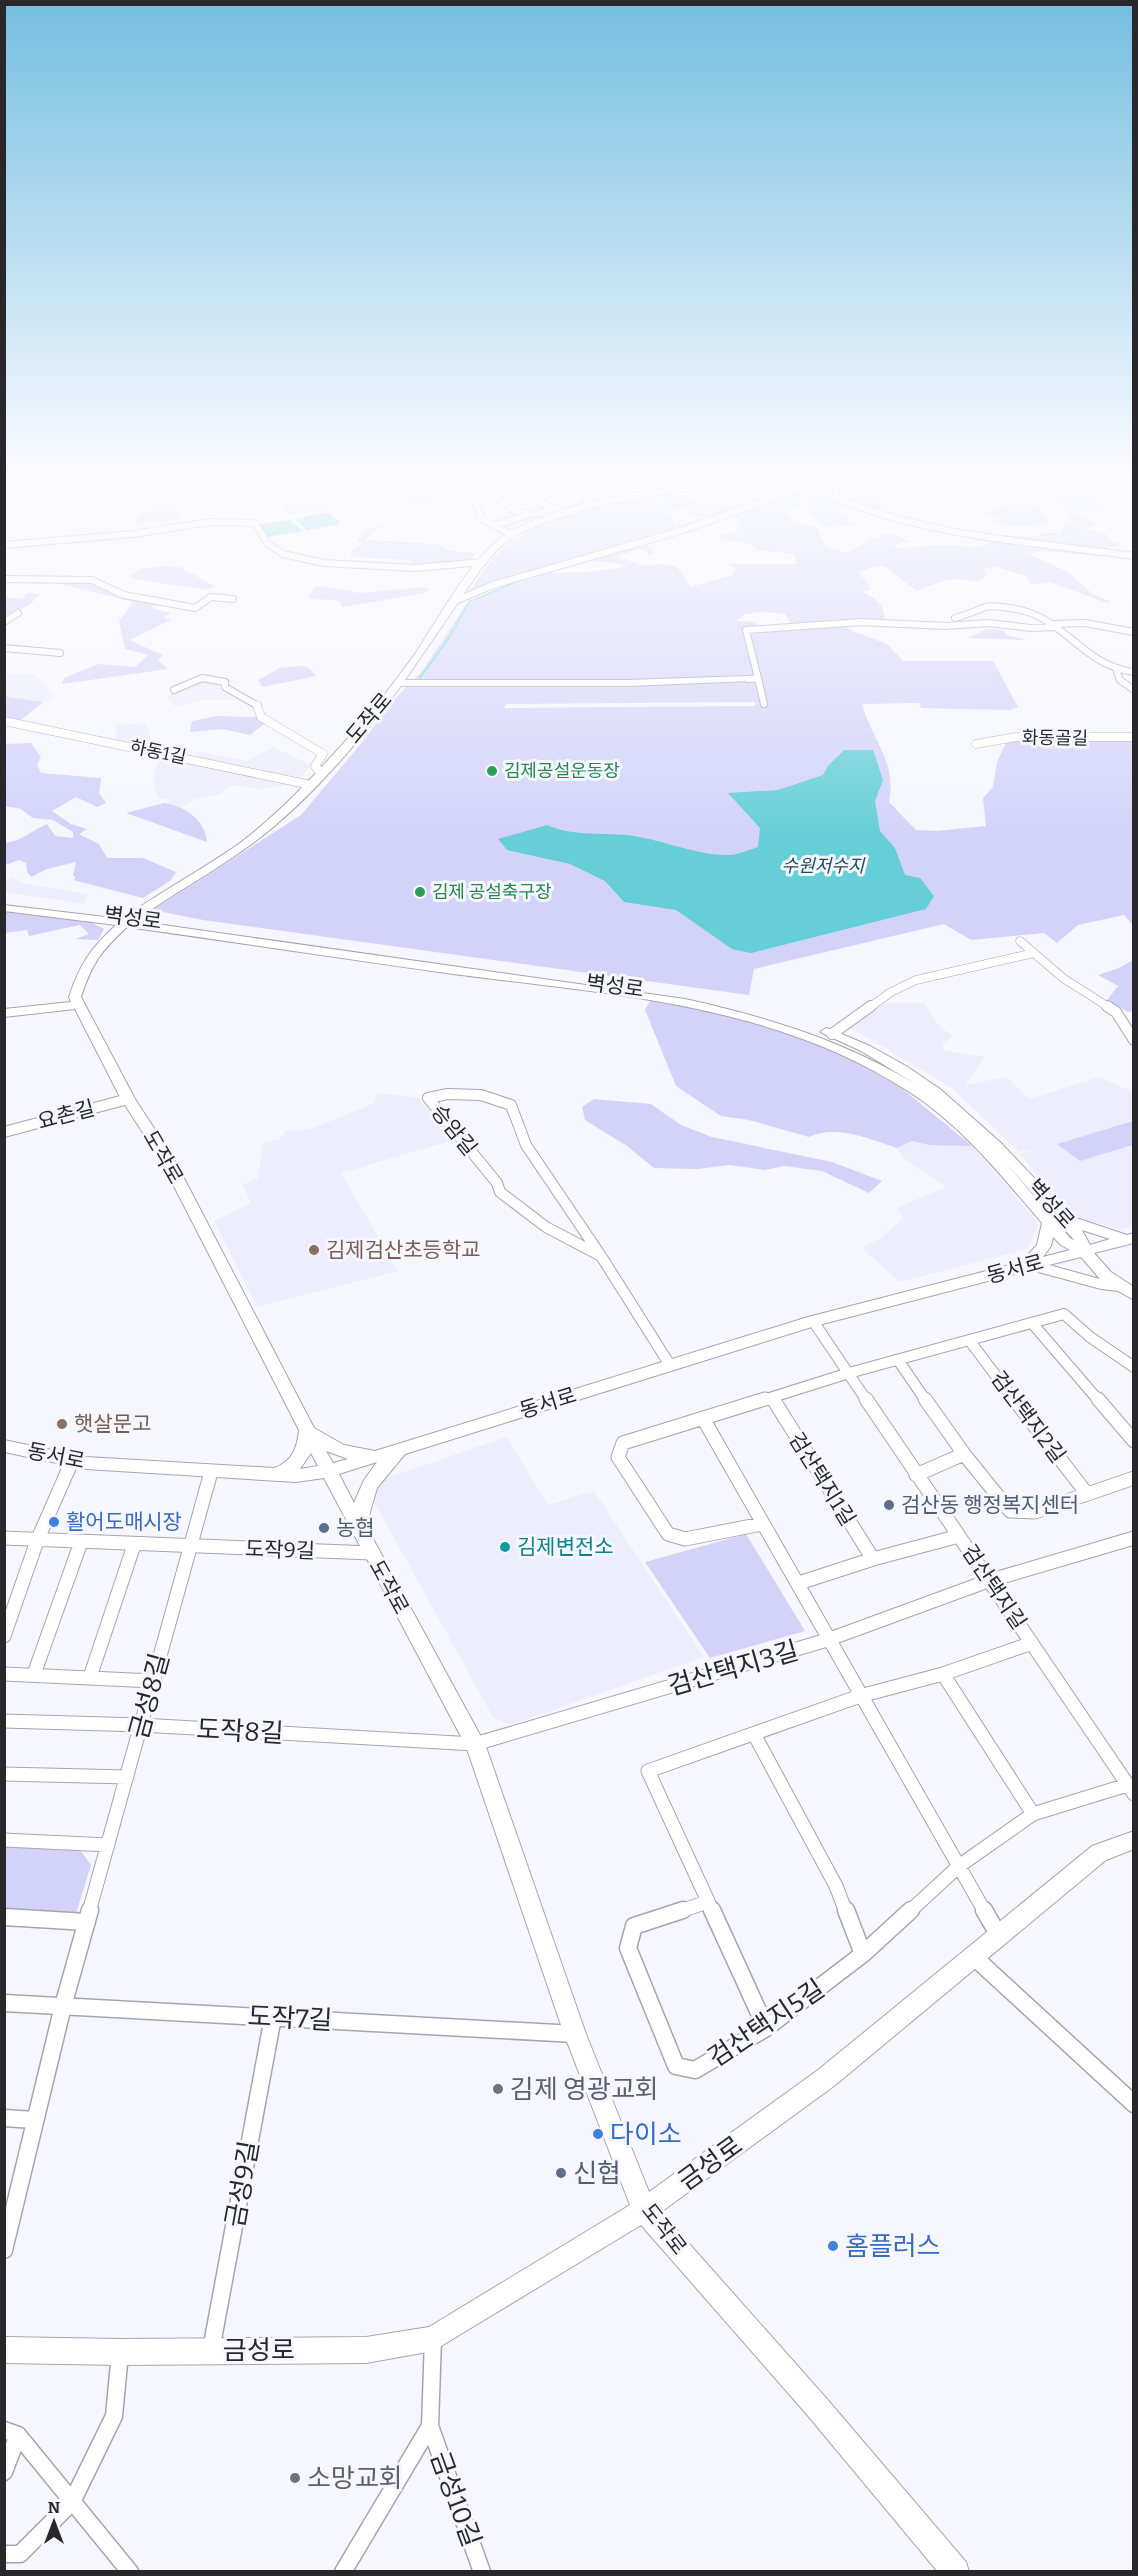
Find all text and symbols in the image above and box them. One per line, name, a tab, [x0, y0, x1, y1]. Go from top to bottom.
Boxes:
street label: 도작로	[340, 687, 398, 749]
street label: 화동골길	[1022, 726, 1088, 750]
street label: 하동1길	[128, 735, 188, 769]
place label: 김제공설운동장	[504, 760, 620, 782]
marker: 김제공설운동장	[485, 764, 499, 778]
water label: 수원저수지	[782, 855, 866, 877]
place label: 김제 공설축구장	[432, 881, 552, 903]
marker: 김제 공설축구장	[413, 885, 427, 899]
street label: 벽성로	[102, 901, 164, 935]
street label: 벽성로	[584, 969, 646, 1003]
street label: 요촌길	[35, 1095, 97, 1135]
street label: 승암길	[426, 1099, 482, 1161]
street label: 도작로	[137, 1125, 189, 1189]
street label: 벽성로	[1022, 1174, 1080, 1234]
place label: 김제검산초등학교	[326, 1237, 481, 1263]
marker: 김제검산초등학교	[307, 1243, 321, 1257]
street label: 동서로	[984, 1249, 1046, 1289]
street label: 검산택지2길	[985, 1366, 1071, 1468]
street label: 동서로	[516, 1382, 580, 1424]
place label: 햇살문고	[74, 1411, 151, 1437]
marker: 햇살문고	[55, 1417, 69, 1431]
street label: 검산택지1길	[783, 1428, 861, 1530]
street label: 동서로	[25, 1438, 87, 1474]
place label: 검산동 행정복지센터	[901, 1492, 1079, 1518]
marker: 검산동 행정복지센터	[882, 1498, 896, 1512]
place label: 활어도매시장	[66, 1509, 182, 1535]
marker: 활어도매시장	[47, 1515, 61, 1529]
place label: 농협	[336, 1515, 375, 1541]
marker: 농협	[317, 1521, 331, 1535]
place label: 김제변전소	[517, 1534, 614, 1560]
street label: 도작9길	[244, 1536, 316, 1564]
marker: 김제변전소	[498, 1540, 512, 1554]
street label: 검산택지길	[956, 1540, 1032, 1634]
street label: 도작로	[364, 1555, 414, 1619]
street label: 검산택지3길	[664, 1635, 802, 1702]
street label: 금성8길	[123, 1650, 176, 1742]
street label: 도작8길	[196, 1714, 284, 1749]
street label: 검산택지5길	[702, 1973, 830, 2074]
street label: 도작7길	[247, 2001, 333, 2036]
place label: 김제 영광교회	[510, 2074, 659, 2105]
marker: 김제 영광교회	[491, 2082, 505, 2096]
place label: 다이소	[610, 2119, 682, 2150]
marker: 다이소	[591, 2127, 605, 2141]
street label: 금성로	[672, 2130, 748, 2197]
street label: 금성9길	[220, 2139, 265, 2230]
place label: 신협	[573, 2158, 621, 2189]
marker: 신협	[554, 2166, 568, 2180]
street label: 도작로	[636, 2198, 692, 2260]
place label: 홈플러스	[845, 2231, 941, 2262]
marker: 홈플러스	[826, 2239, 840, 2253]
street label: 금성로	[223, 2335, 295, 2366]
street label: 금성10길	[424, 2447, 487, 2551]
place label: 소망교회	[307, 2463, 403, 2494]
marker: 소망교회	[288, 2471, 302, 2485]
north arrow	[24, 2492, 84, 2552]
text: N	[48, 2498, 60, 2517]

